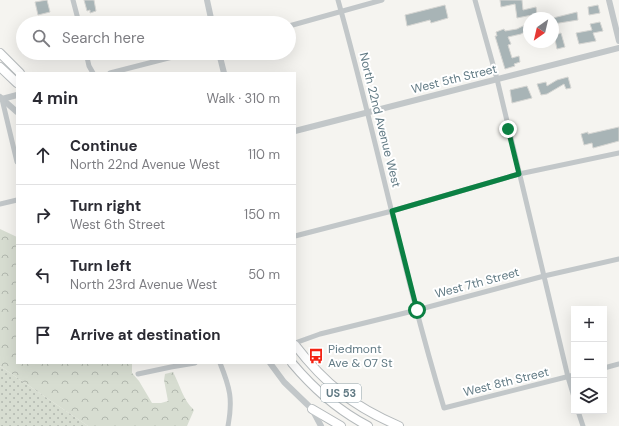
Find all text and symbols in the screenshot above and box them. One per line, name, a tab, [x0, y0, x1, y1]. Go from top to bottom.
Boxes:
north arrow	[523, 12, 559, 48]
search box	[16, 16, 296, 60]
icon: search	[30, 27, 52, 49]
text: Search here	[62, 28, 145, 48]
street label: North 22nd Avenue West	[356, 51, 405, 189]
street label: West 5th Street	[410, 61, 499, 97]
text: 4 min	[32, 87, 78, 109]
text: Walk · 310 m	[207, 90, 280, 107]
route end	[499, 120, 517, 138]
text: Continue	[70, 136, 138, 156]
icon: ahead	[32, 144, 54, 166]
text: 110 m	[248, 146, 280, 163]
text: North 22nd Avenue West	[70, 156, 220, 173]
text: Turn right	[70, 196, 141, 216]
icon: right	[32, 204, 54, 226]
text: 150 m	[244, 206, 280, 223]
text: West 6th Street	[70, 216, 165, 233]
text: Turn left	[70, 256, 131, 276]
icon: left	[32, 264, 54, 286]
street label: West 7th Street	[433, 264, 521, 302]
text: 50 m	[248, 266, 280, 283]
text: North 23rd Avenue West	[70, 276, 217, 293]
route start	[408, 301, 426, 319]
map controls	[571, 306, 607, 414]
button: +	[571, 306, 607, 342]
icon: arrive	[32, 324, 54, 346]
text: Arrive at destination	[70, 325, 221, 345]
place label: Piedmont Ave & 07 St	[328, 341, 393, 371]
button: −	[571, 342, 607, 378]
bus stop icon: Piedmont Ave & 07 St	[307, 347, 325, 365]
street label: West 8th Street	[462, 364, 551, 400]
button: layers	[571, 378, 607, 414]
road number: US 53	[321, 384, 361, 402]

